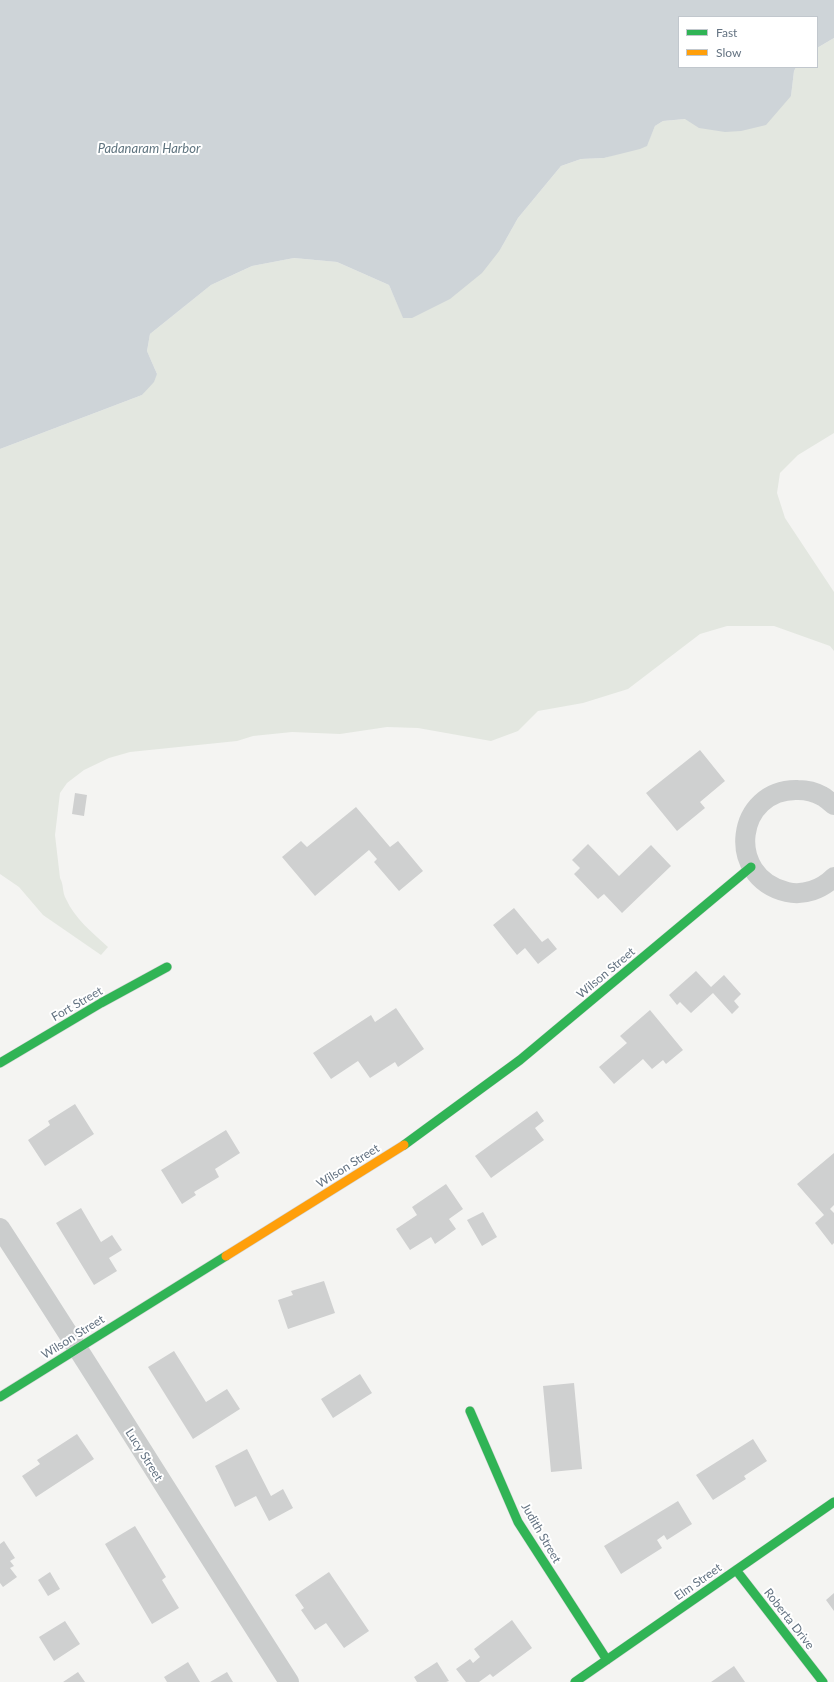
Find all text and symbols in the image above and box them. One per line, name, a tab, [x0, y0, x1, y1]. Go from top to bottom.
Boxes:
legend	[678, 16, 818, 68]
text: Fast	[716, 25, 737, 40]
text: Slow	[716, 45, 741, 60]
water label: Padanaram Harbor	[98, 141, 200, 157]
street label: Wilson Street	[574, 945, 638, 1001]
street label: Fort Street	[49, 984, 105, 1024]
street label: Wilson Street	[314, 1141, 382, 1191]
street label: Wilson Street	[39, 1312, 107, 1362]
street label: Lucy Street	[122, 1426, 166, 1484]
street label: Judith Street	[518, 1500, 564, 1566]
street label: Elm Street	[672, 1561, 724, 1603]
street label: Roberta Drive	[761, 1586, 817, 1652]

